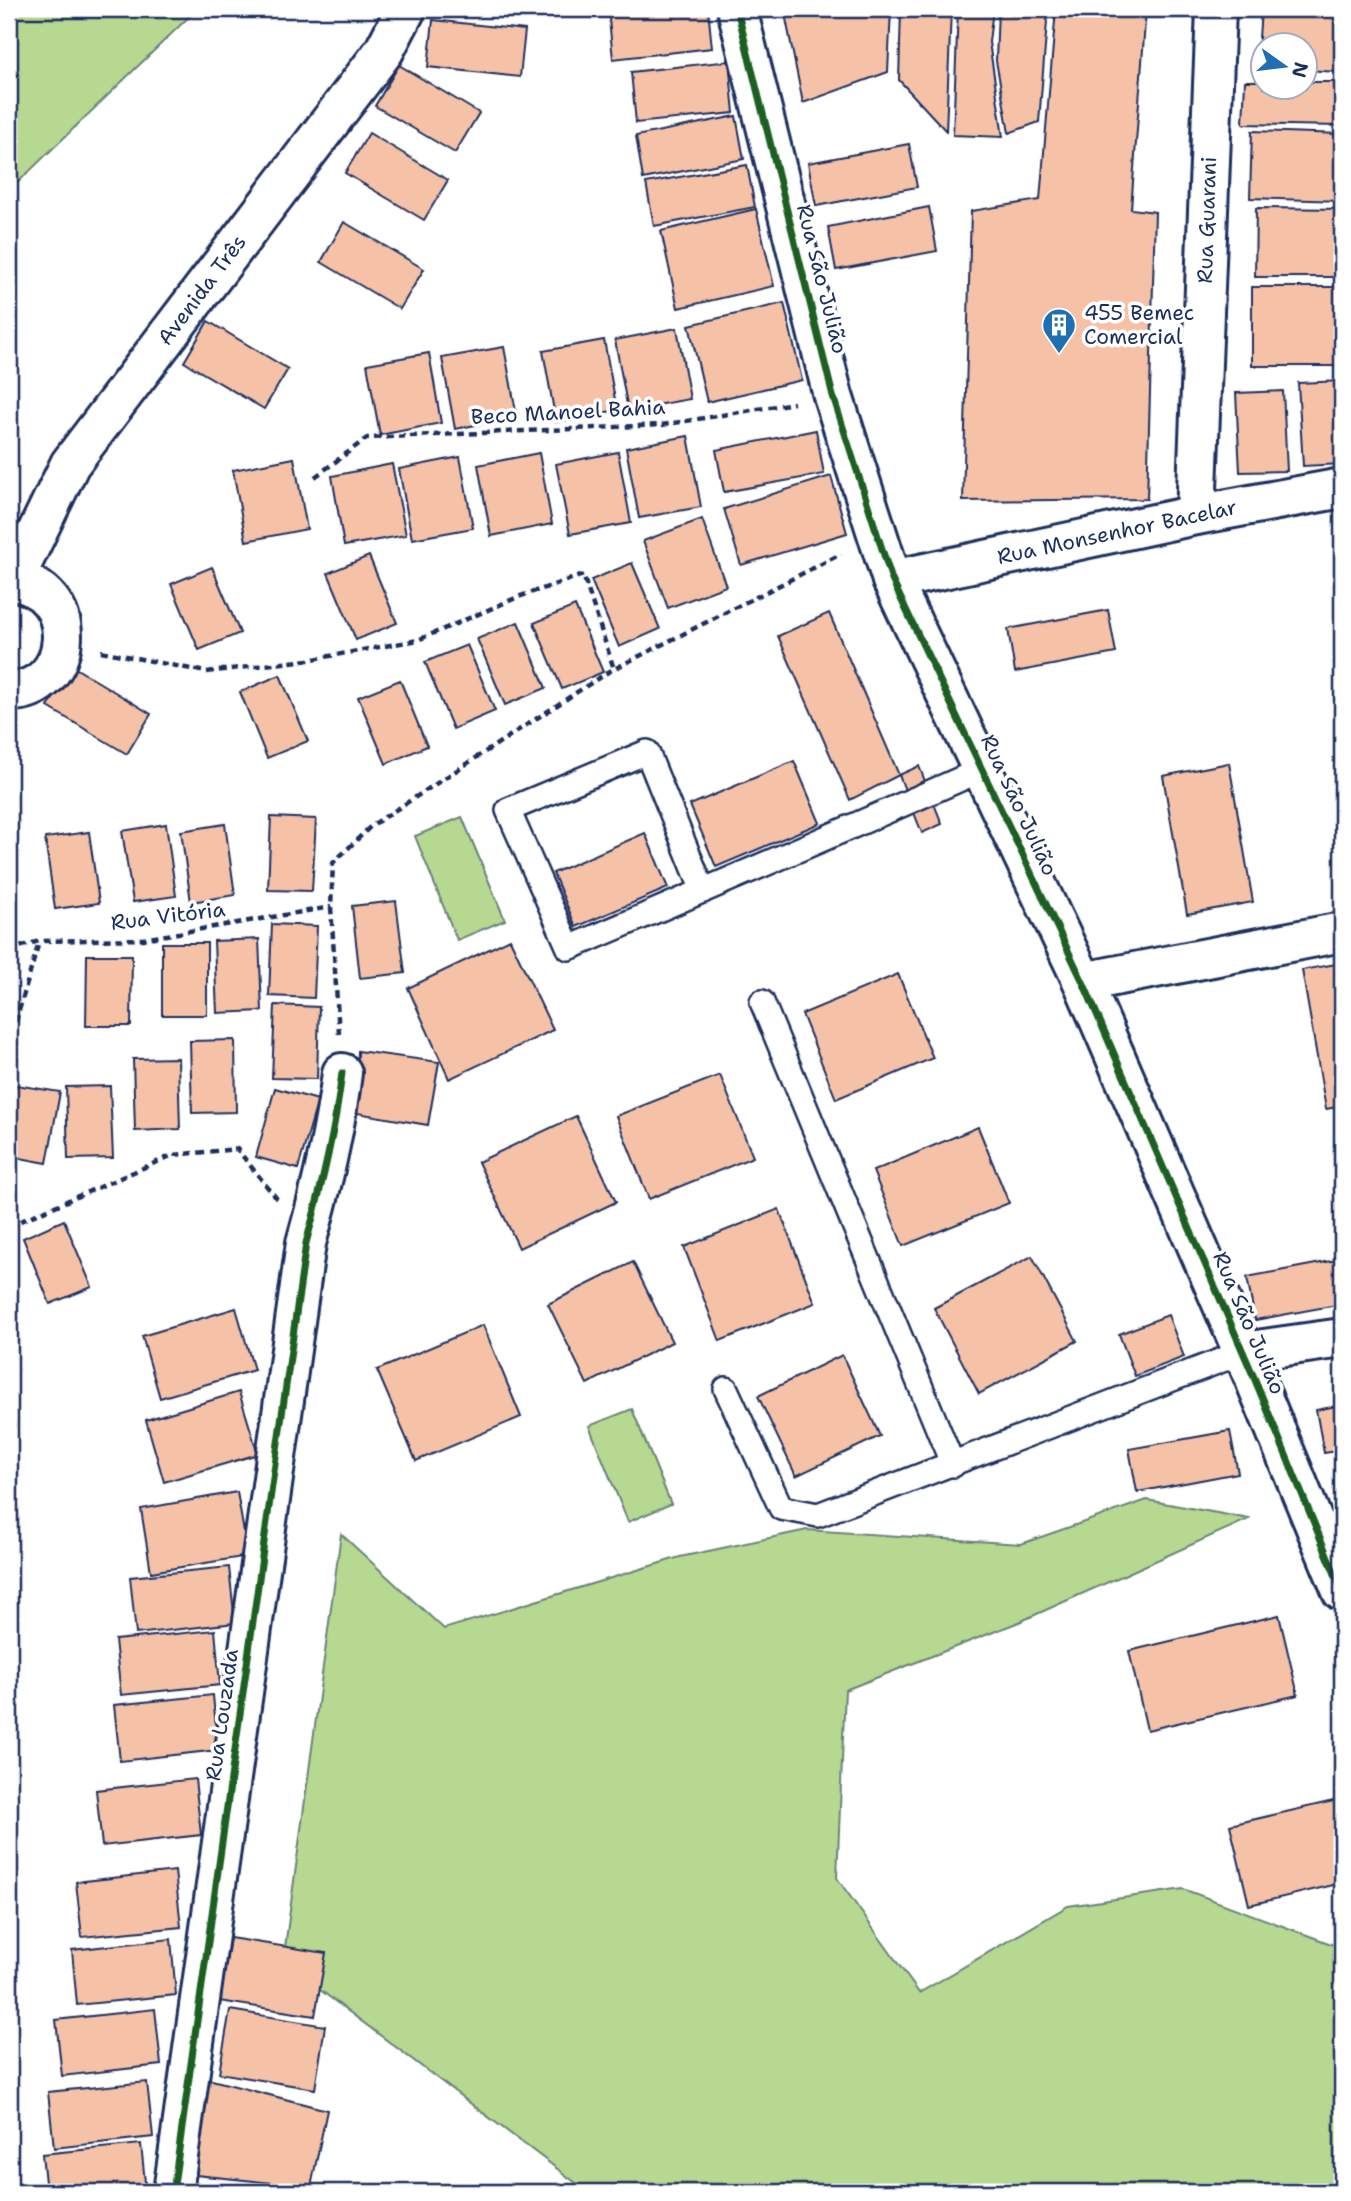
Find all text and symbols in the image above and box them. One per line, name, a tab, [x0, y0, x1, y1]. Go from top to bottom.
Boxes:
north arrow	[1250, 32, 1320, 102]
text: N	[1286, 60, 1314, 80]
street label: Rua Guarani	[1191, 156, 1223, 284]
street label: Rua São Julião	[790, 202, 854, 356]
street label: Avenida Três	[151, 229, 253, 351]
place label: 455 Bemec Comercial	[1084, 299, 1194, 351]
building icon: 455 Bemec Comercial	[1040, 306, 1078, 355]
street label: Beco Manoel Bahia	[470, 393, 666, 431]
street label: Rua Monsenhor Bacelar	[995, 493, 1240, 571]
street label: Rua São Julião	[974, 730, 1064, 880]
street label: Rua Vitória	[109, 895, 227, 937]
street label: Rua São Julião	[1206, 1247, 1292, 1399]
street label: Rua Louzada	[199, 1647, 245, 1783]

